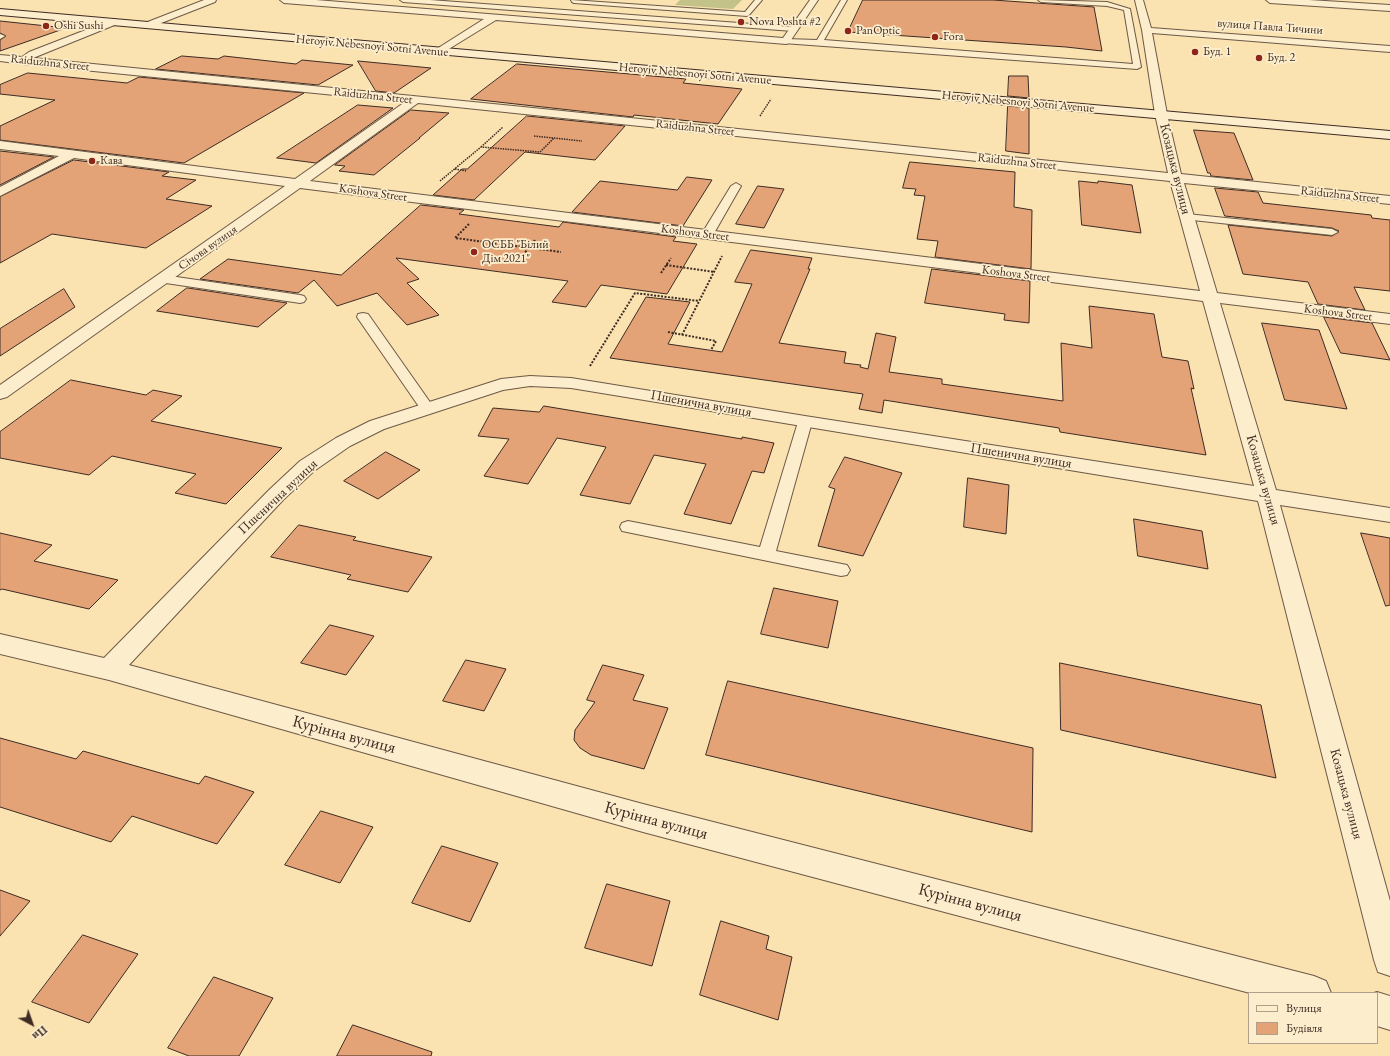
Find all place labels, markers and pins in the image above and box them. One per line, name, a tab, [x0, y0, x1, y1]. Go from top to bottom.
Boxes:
place label: Nova Poshta #2	[749, 15, 821, 29]
marker: Nova Poshta #2	[736, 17, 746, 27]
place label: Oshi Sushi	[54, 19, 103, 33]
marker: Oshi Sushi	[41, 21, 51, 31]
place label: PanOptic	[856, 24, 900, 38]
marker: PanOptic	[843, 26, 853, 36]
place label: Fora	[943, 30, 964, 44]
marker: Fora	[930, 32, 940, 42]
place label: Буд. 1	[1203, 45, 1231, 59]
marker: Буд. 1	[1190, 47, 1200, 57]
place label: Буд. 2	[1267, 51, 1295, 65]
marker: Буд. 2	[1254, 53, 1264, 63]
place label: Кава	[100, 154, 123, 168]
marker: Кава	[87, 156, 97, 166]
place label: ОСББ "Білий Дім 2021"	[482, 238, 549, 266]
marker: ОСББ "Білий Дім 2021"	[469, 247, 479, 257]

